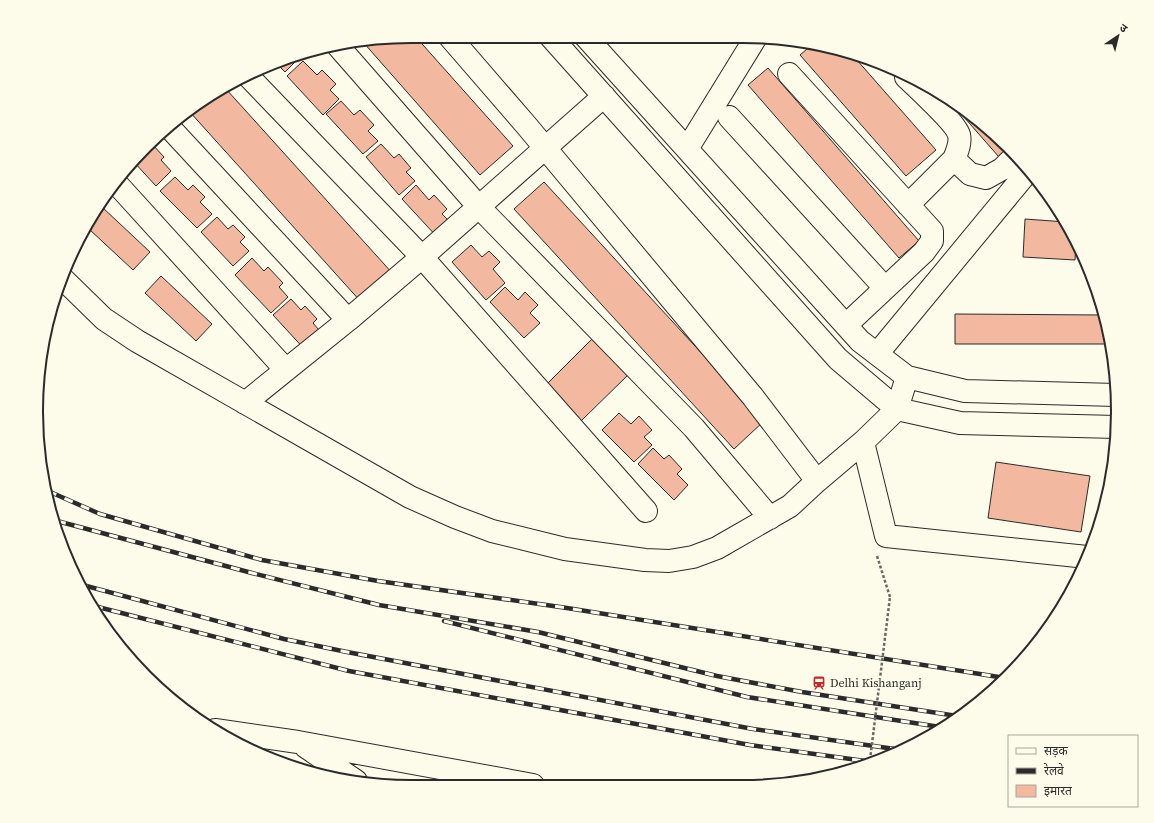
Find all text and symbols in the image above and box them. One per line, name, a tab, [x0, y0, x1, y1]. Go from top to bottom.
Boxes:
north arrow	[1098, 16, 1138, 56]
text: उ	[1117, 20, 1131, 37]
station icon: Delhi Kishanganj	[811, 675, 827, 691]
place label: Delhi Kishanganj	[830, 675, 922, 691]
legend	[1008, 735, 1138, 807]
text: सड़क	[1044, 743, 1069, 759]
text: रेलवे	[1044, 763, 1064, 779]
text: इमारत	[1044, 783, 1073, 799]

